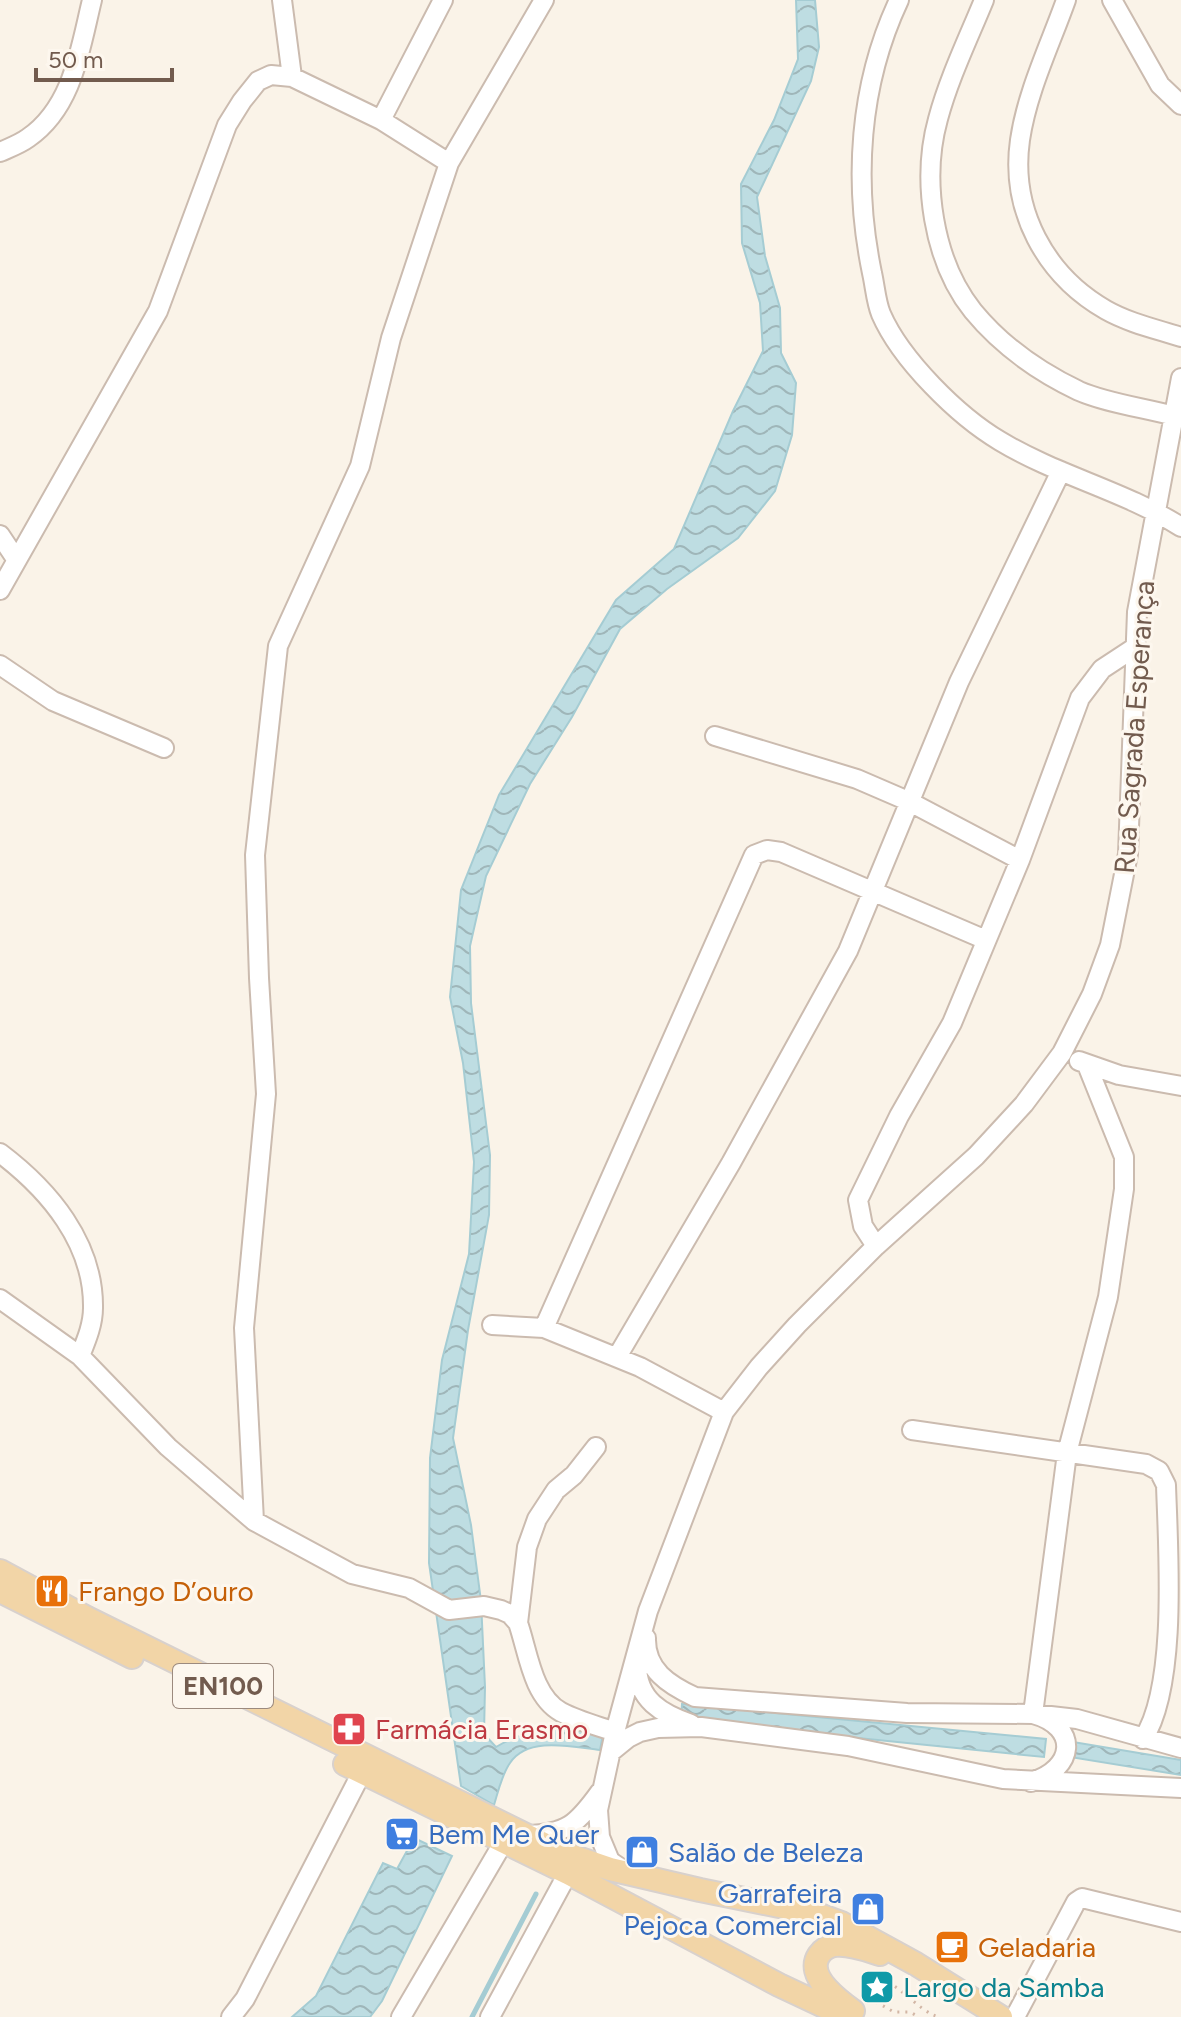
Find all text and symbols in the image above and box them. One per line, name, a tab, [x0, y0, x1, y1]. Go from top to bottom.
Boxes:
scale bar	[36, 32, 172, 82]
text: 50 m	[48, 45, 104, 74]
street label: Rua Sagrada Esperança	[1107, 579, 1161, 875]
restaurant icon: Frango D’ouro	[33, 1572, 71, 1610]
place label: Frango D’ouro	[78, 1574, 254, 1608]
road number: EN100	[173, 1664, 273, 1708]
pharmacy icon: Farmácia Erasmo	[330, 1710, 368, 1748]
place label: Farmácia Erasmo	[375, 1712, 588, 1746]
supermarket icon: Bem Me Quer	[383, 1815, 421, 1853]
place label: Bem Me Quer	[428, 1817, 600, 1851]
shop icon: Salão de Beleza	[623, 1833, 661, 1871]
place label: Salão de Beleza	[668, 1835, 864, 1869]
place label: Garrafeira Pejoca Comercial	[624, 1876, 842, 1942]
shop icon: Garrafeira Pejoca Comercial	[849, 1890, 887, 1928]
cafe icon: Geladaria	[933, 1928, 971, 1966]
place label: Geladaria	[978, 1930, 1096, 1964]
place icon: Largo da Samba	[858, 1968, 896, 2006]
place label: Largo da Samba	[903, 1970, 1105, 2004]

